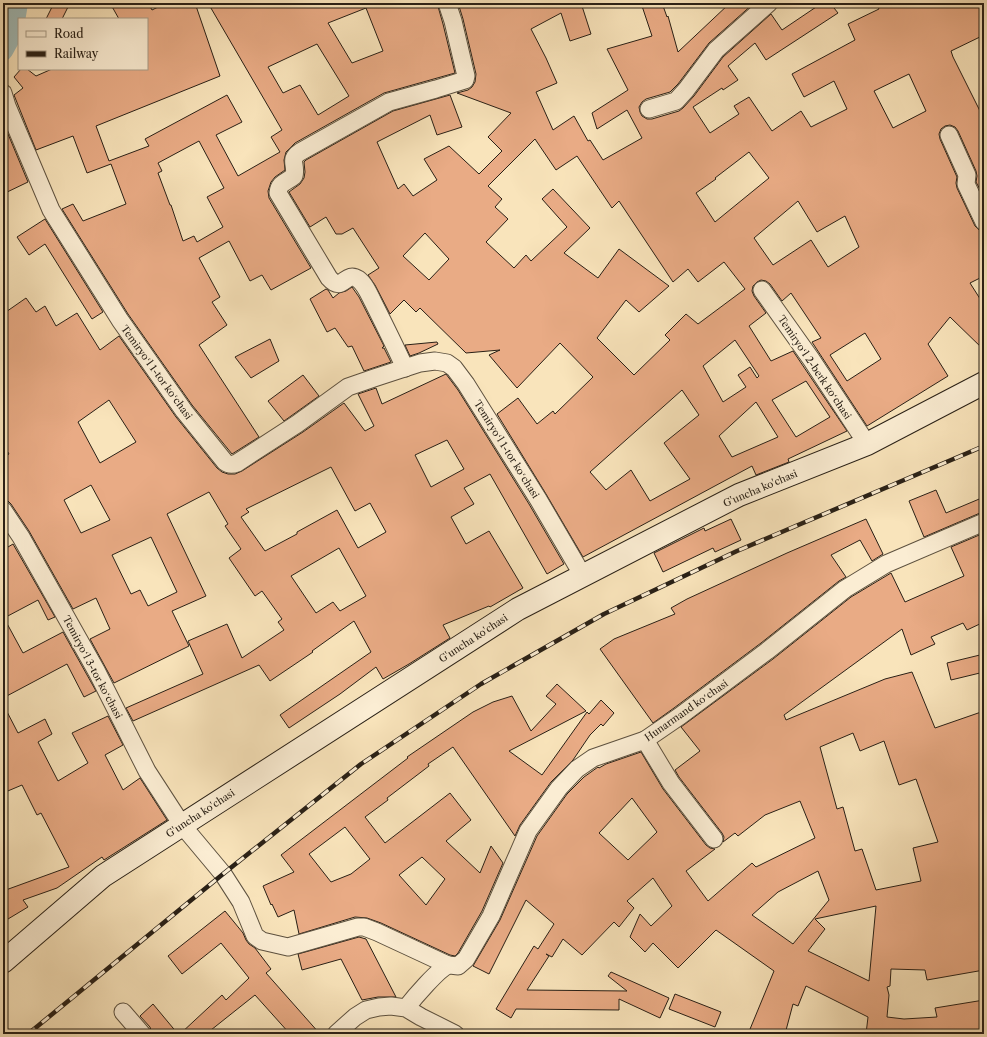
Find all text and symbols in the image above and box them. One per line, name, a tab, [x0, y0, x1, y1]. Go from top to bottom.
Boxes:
legend	[18, 18, 148, 70]
text: Road	[54, 26, 84, 41]
text: Railway	[54, 46, 99, 61]
street label: Temiryoʻl 2-berk koʻchasi	[775, 313, 854, 422]
street label: Temiryoʻl 1-tor koʻchasi	[118, 323, 195, 422]
street label: Temiryoʻl 1-tor koʻchasi	[471, 398, 542, 501]
street label: G'uncha ko'chasi	[721, 467, 799, 510]
street label: G'uncha ko'chasi	[436, 611, 510, 666]
street label: Temiryoʻl 3-tor koʻchasi	[60, 614, 125, 721]
street label: Hunarmand koʻchasi	[642, 677, 731, 744]
street label: G'uncha ko'chasi	[163, 786, 237, 841]

